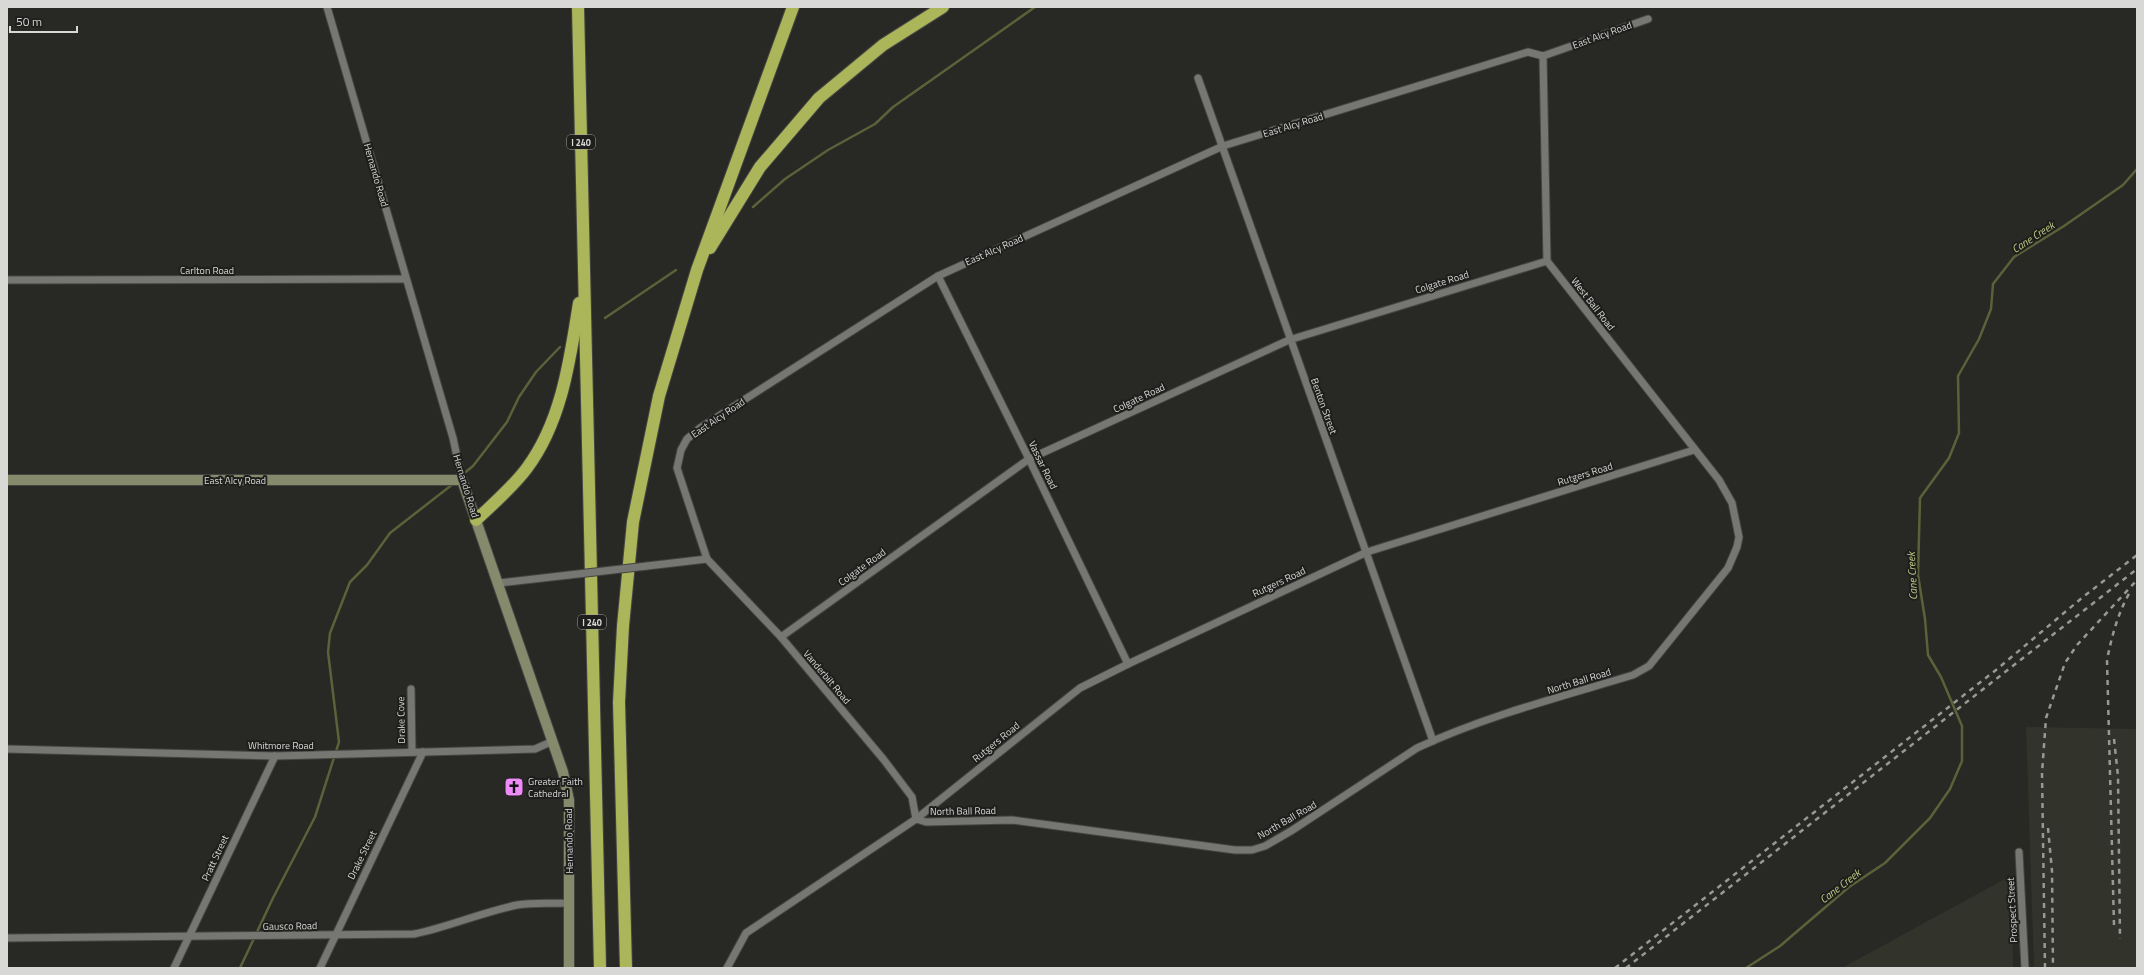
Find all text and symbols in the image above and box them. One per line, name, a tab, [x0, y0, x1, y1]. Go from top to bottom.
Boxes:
scale bar	[10, 8, 77, 34]
text: 50 m	[16, 12, 42, 31]
street label: East Alcy Road	[1570, 17, 1634, 53]
street label: East Alcy Road	[1261, 109, 1325, 141]
road number: I 240	[567, 135, 595, 149]
street label: Hernando Road	[360, 142, 392, 208]
water label: Cane Creek	[2009, 217, 2058, 257]
street label: East Alcy Road	[963, 230, 1025, 270]
street label: Carlton Road	[180, 263, 234, 278]
street label: Colgate Road	[1413, 267, 1471, 297]
street label: West Ball Road	[1567, 274, 1619, 334]
street label: Benton Street	[1307, 376, 1341, 437]
street label: Colgate Road	[1111, 379, 1167, 417]
street label: East Alcy Road	[688, 394, 748, 442]
street label: Vassar Road	[1025, 438, 1061, 492]
street label: Hernando Road	[449, 453, 483, 519]
street label: Rutgers Road	[1556, 458, 1614, 490]
street label: East Alcy Road	[204, 473, 266, 488]
street label: Colgate Road	[835, 545, 889, 589]
water label: Cane Creek	[1903, 551, 1921, 600]
street label: Rutgers Road	[1250, 563, 1308, 601]
road number: I 240	[578, 615, 606, 629]
street label: Vanderbilt Road	[800, 647, 854, 707]
street label: North Ball Road	[1545, 664, 1613, 698]
street label: Drake Cove	[393, 696, 409, 744]
street label: Rutgers Road	[969, 718, 1023, 766]
street label: Whitmore Road	[248, 738, 314, 753]
place label: Greater Faith Cathedral	[528, 774, 583, 801]
church icon: Greater Faith Cathedral	[503, 776, 525, 798]
street label: North Ball Road	[1255, 797, 1319, 843]
street label: North Ball Road	[930, 803, 996, 819]
street label: Hernando Road	[561, 808, 577, 874]
street label: Drake Street	[344, 828, 380, 882]
street label: Pratt Street	[198, 832, 232, 884]
water label: Cane Creek	[1816, 864, 1865, 907]
street label: Prospect Street	[2003, 876, 2021, 943]
street label: Gausco Road	[263, 918, 317, 934]

